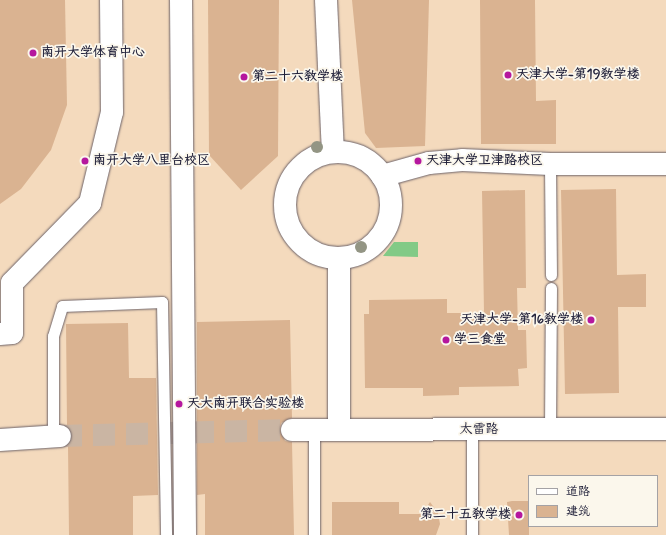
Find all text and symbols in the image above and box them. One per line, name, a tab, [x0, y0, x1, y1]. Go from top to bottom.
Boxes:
place label: 南开大学体育中心	[41, 45, 145, 61]
marker: 南开大学体育中心	[28, 48, 38, 58]
place label: 天津大学-第19教学楼	[516, 67, 639, 83]
place label: 第二十六教学楼	[252, 69, 343, 85]
marker: 天津大学-第19教学楼	[503, 70, 513, 80]
marker: 第二十六教学楼	[239, 72, 249, 82]
place label: 南开大学八里台校区	[93, 153, 210, 169]
place label: 天津大学卫津路校区	[426, 153, 543, 169]
marker: 南开大学八里台校区	[80, 156, 90, 166]
marker: 天津大学卫津路校区	[413, 156, 423, 166]
place label: 天津大学-第16教学楼	[460, 312, 583, 328]
marker: 天津大学-第16教学楼	[586, 315, 596, 325]
place label: 学三食堂	[454, 332, 506, 348]
marker: 学三食堂	[441, 335, 451, 345]
place label: 天大南开联合实验楼	[187, 396, 304, 412]
marker: 天大南开联合实验楼	[174, 399, 184, 409]
street label: 太雷路	[460, 422, 498, 438]
legend	[528, 475, 658, 527]
text: 道路	[566, 484, 590, 500]
text: 建筑	[566, 504, 590, 520]
place label: 第二十五教学楼	[420, 507, 511, 523]
marker: 第二十五教学楼	[514, 510, 524, 520]

